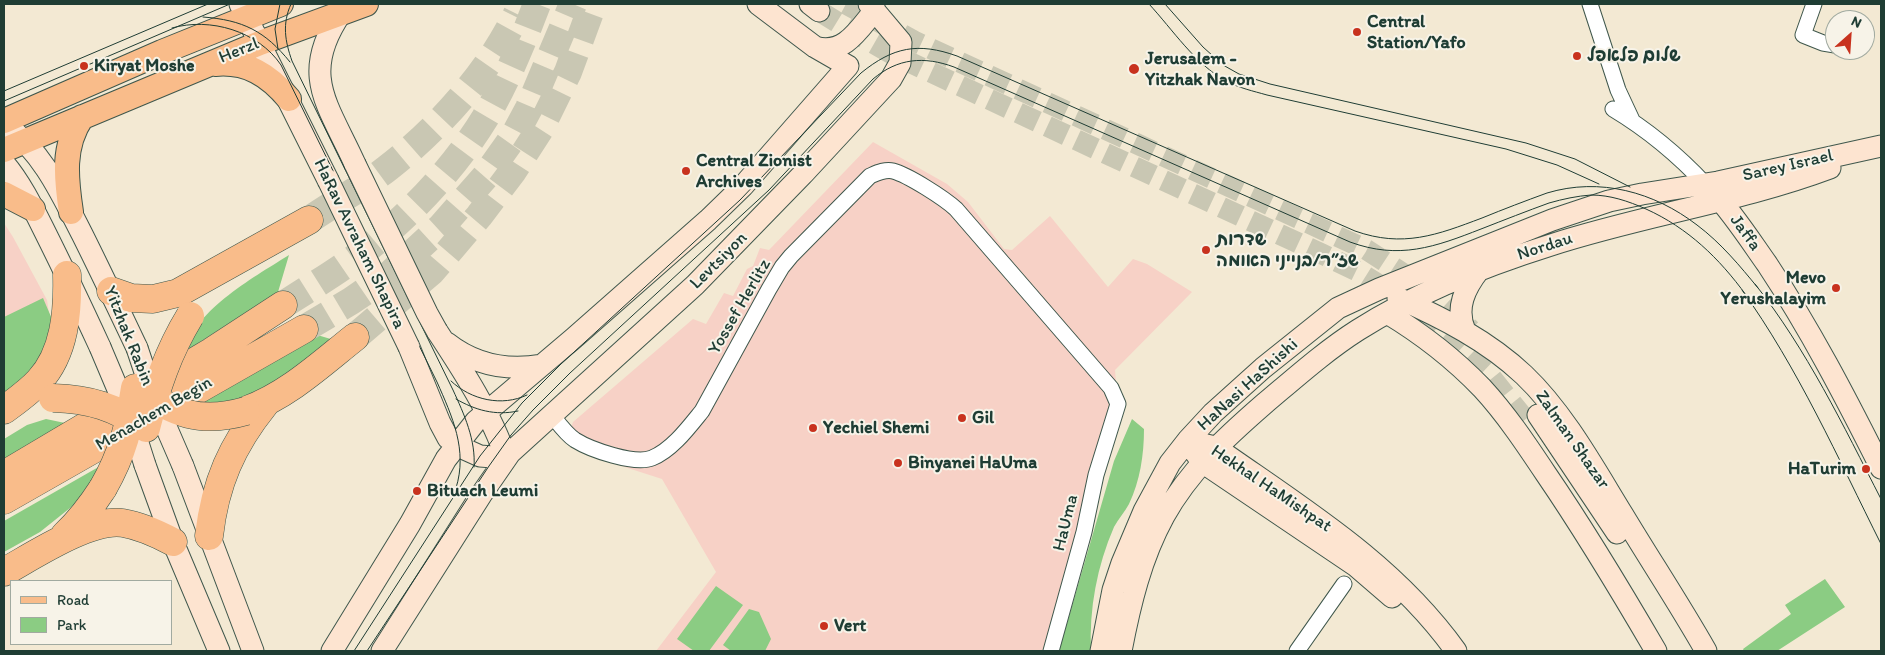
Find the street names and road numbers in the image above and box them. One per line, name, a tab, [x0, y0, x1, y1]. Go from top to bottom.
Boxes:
street label: Herzl	[216, 33, 262, 69]
street label: Sarey Israel	[1741, 145, 1835, 187]
street label: HaRav Avraham Shapira	[308, 155, 410, 333]
street label: Jaffa	[1725, 211, 1765, 255]
street label: Levtsiyon	[686, 228, 752, 294]
street label: Nordau	[1515, 228, 1575, 266]
street label: Yossef Herlitz	[704, 255, 776, 359]
street label: Yitzhak Rabin	[98, 283, 158, 389]
street label: HaNasi HaShishi	[1193, 334, 1303, 436]
street label: Menachem Begin	[92, 372, 216, 456]
street label: Zalman Shazar	[1530, 386, 1614, 494]
street label: Hekhal HaMishpat	[1206, 441, 1336, 537]
street label: HaUma	[1049, 492, 1083, 554]

